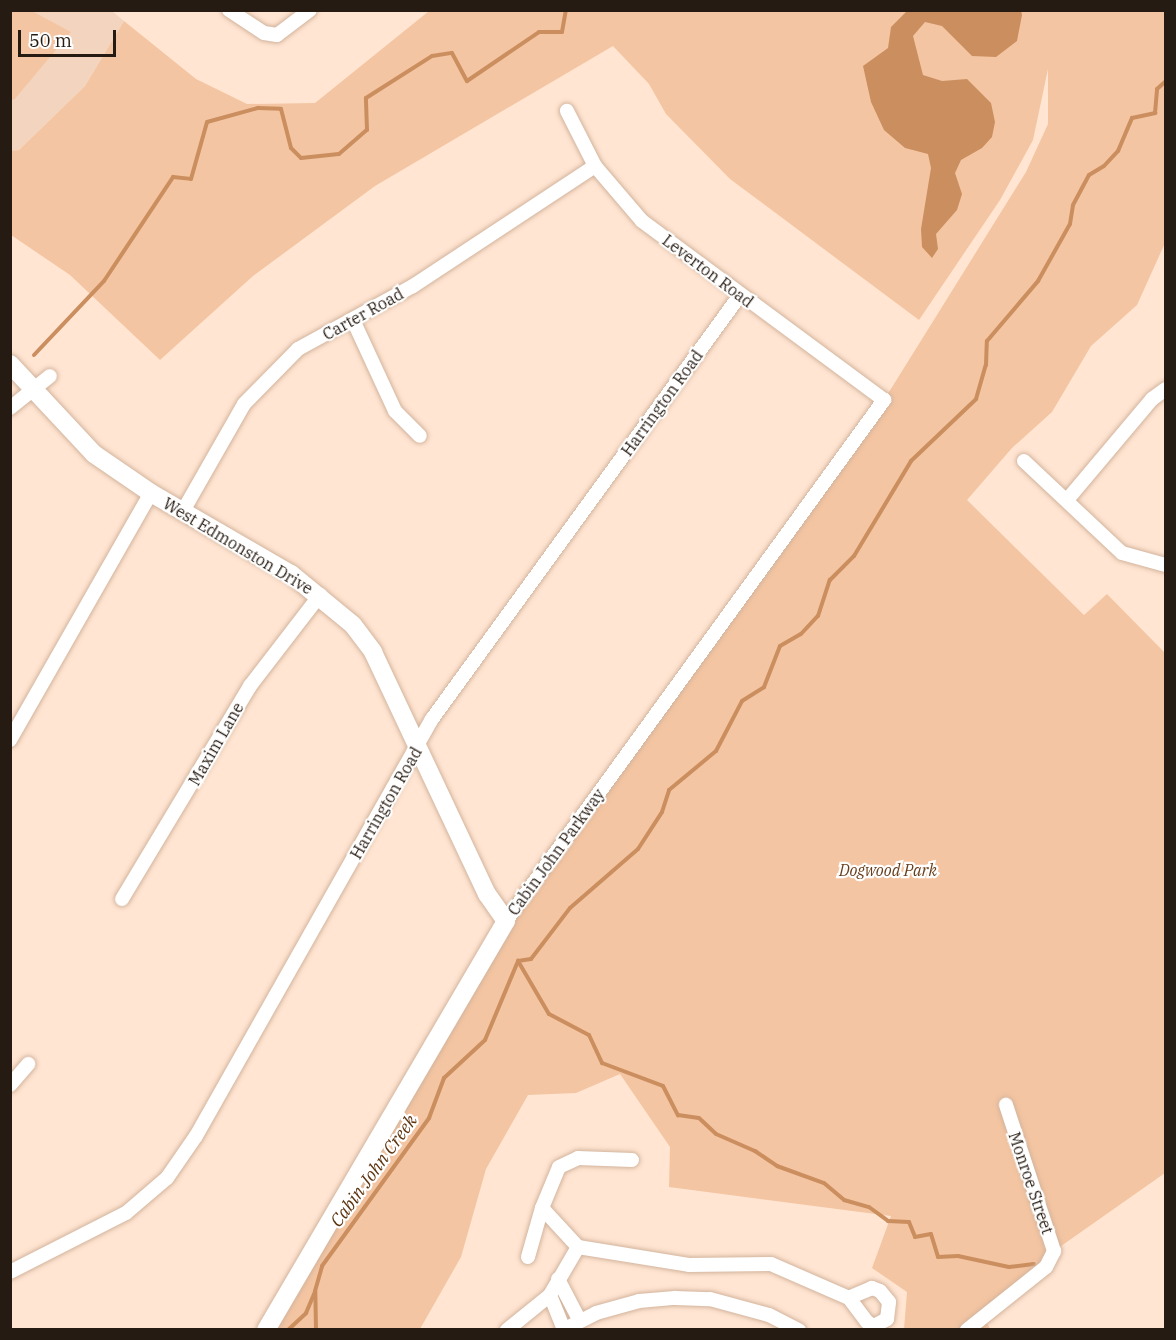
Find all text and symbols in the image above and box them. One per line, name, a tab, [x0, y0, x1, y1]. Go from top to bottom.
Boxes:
scale bar	[21, 18, 118, 56]
text: 50 m	[29, 29, 72, 52]
street label: Leverton Road	[659, 231, 757, 311]
street label: Carter Road	[319, 284, 407, 344]
street label: Harrington Road	[617, 346, 707, 460]
street label: West Edmonston Drive	[160, 494, 316, 598]
street label: Maxim Lane	[185, 699, 247, 789]
street label: Harrington Road	[346, 744, 426, 862]
street label: Cabin John Parkway	[504, 785, 608, 919]
park label: Dogwood Park	[839, 860, 937, 880]
water label: Cabin John Creek	[326, 1111, 422, 1231]
street label: Monroe Street	[1005, 1129, 1057, 1237]

